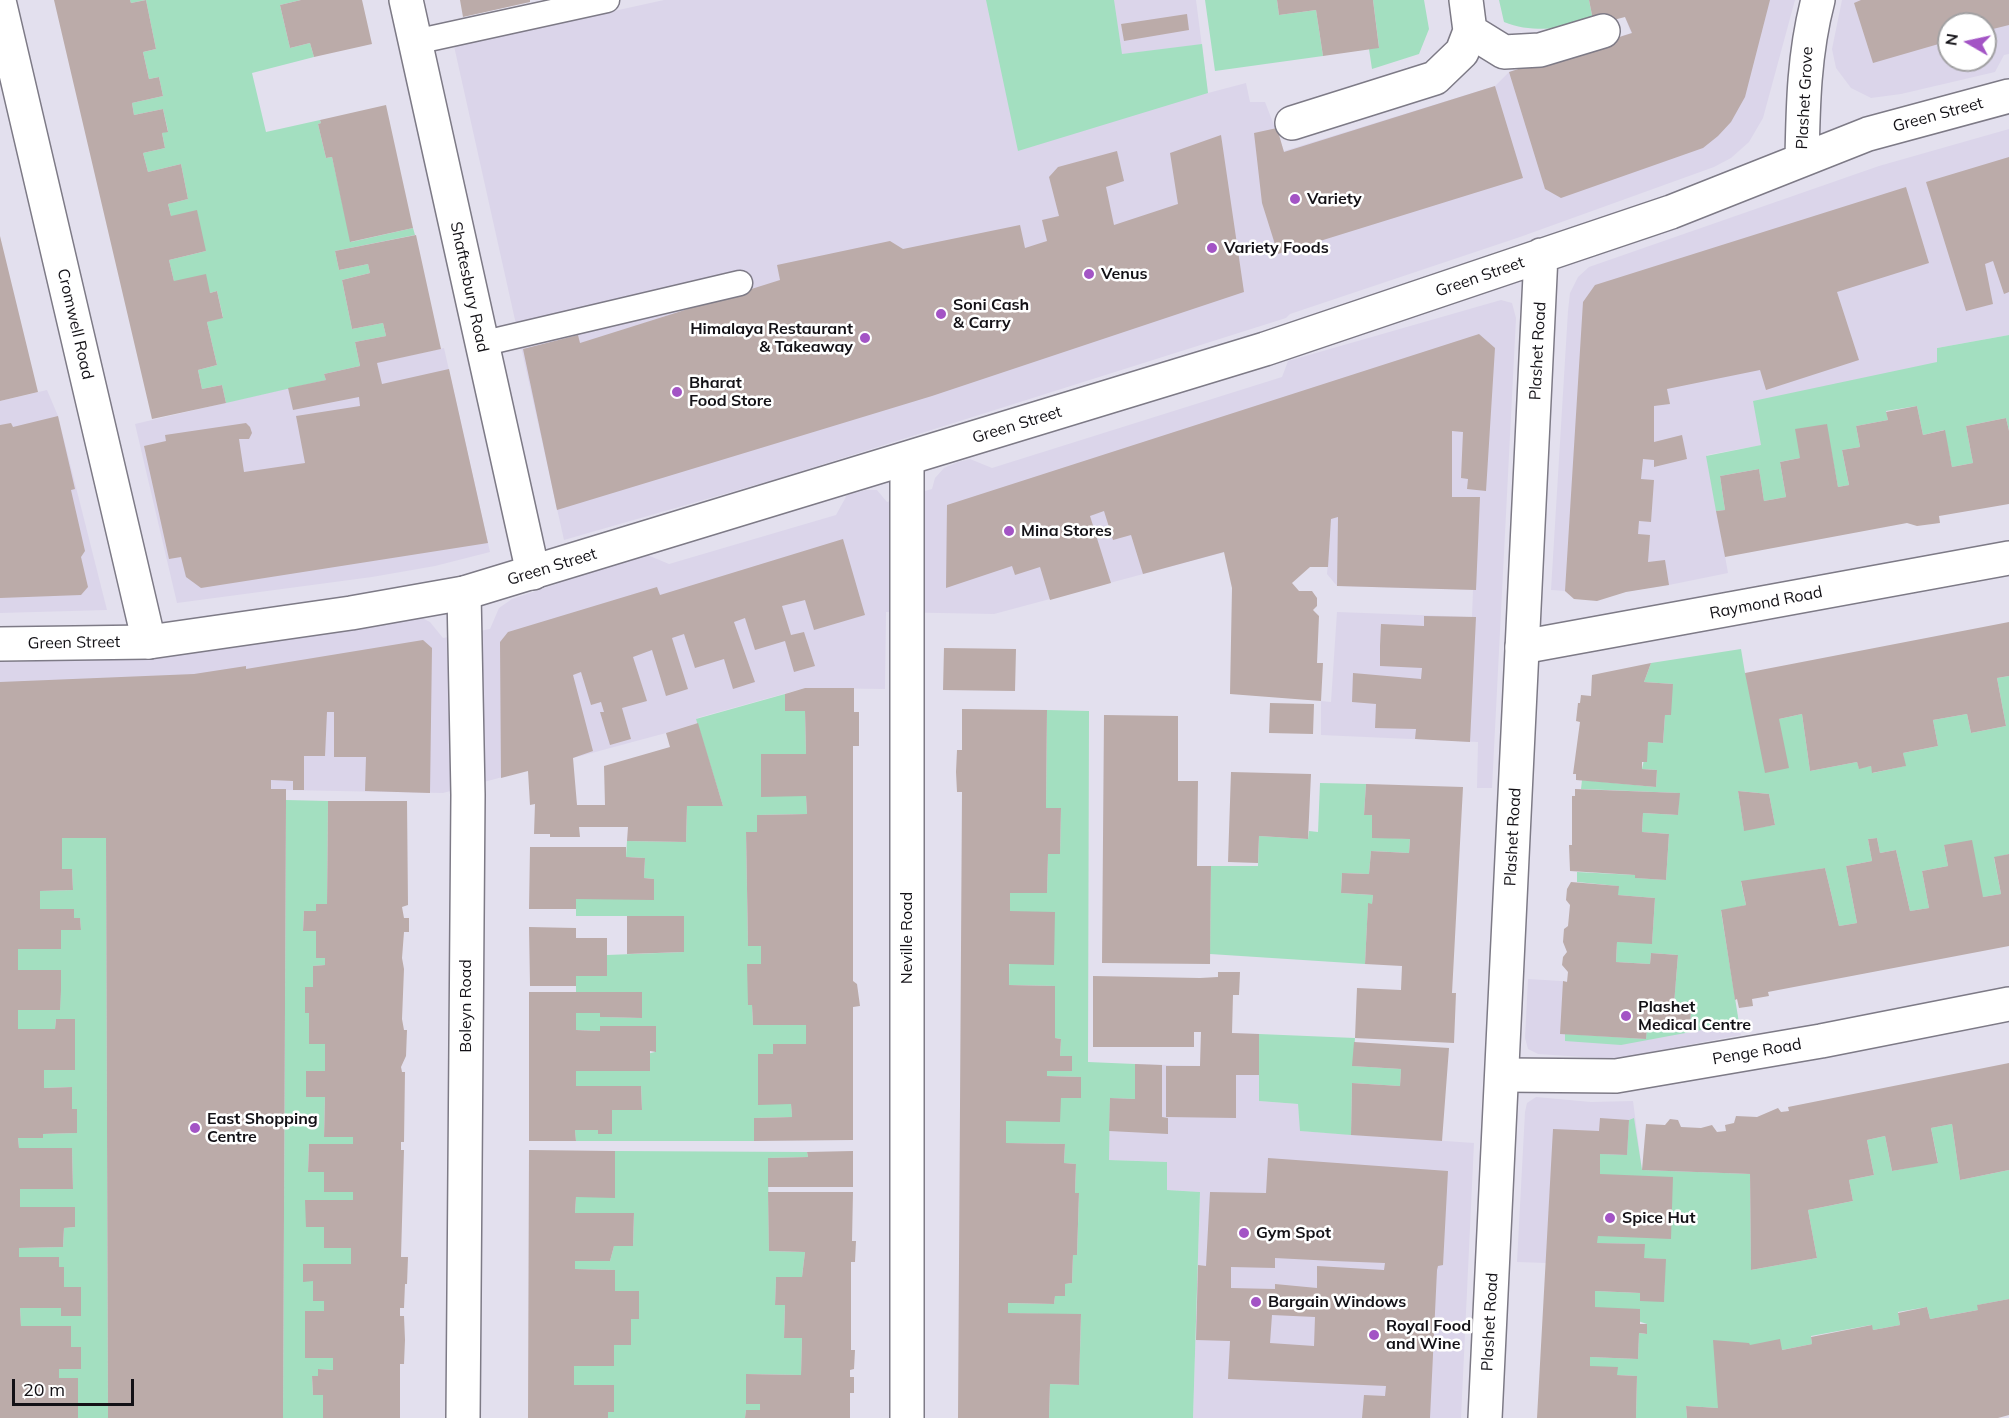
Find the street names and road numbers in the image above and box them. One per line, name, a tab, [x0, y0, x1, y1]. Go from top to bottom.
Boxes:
street label: Plashet Grove	[1793, 46, 1817, 150]
street label: Green Street	[1891, 94, 1985, 136]
street label: Shaftesbury Road	[446, 220, 492, 354]
street label: Green Street	[1433, 253, 1527, 301]
street label: Cromwell Road	[53, 267, 97, 381]
street label: Plashet Road	[1526, 301, 1550, 401]
street label: Green Street	[970, 402, 1064, 448]
street label: Green Street	[505, 544, 599, 590]
street label: Raymond Road	[1708, 583, 1824, 623]
street label: Green Street	[28, 633, 120, 653]
street label: Plashet Road	[1501, 787, 1525, 887]
street label: Neville Road	[897, 892, 917, 984]
street label: Boleyn Road	[456, 959, 476, 1053]
street label: Penge Road	[1711, 1035, 1803, 1069]
street label: Plashet Road	[1478, 1272, 1502, 1372]

